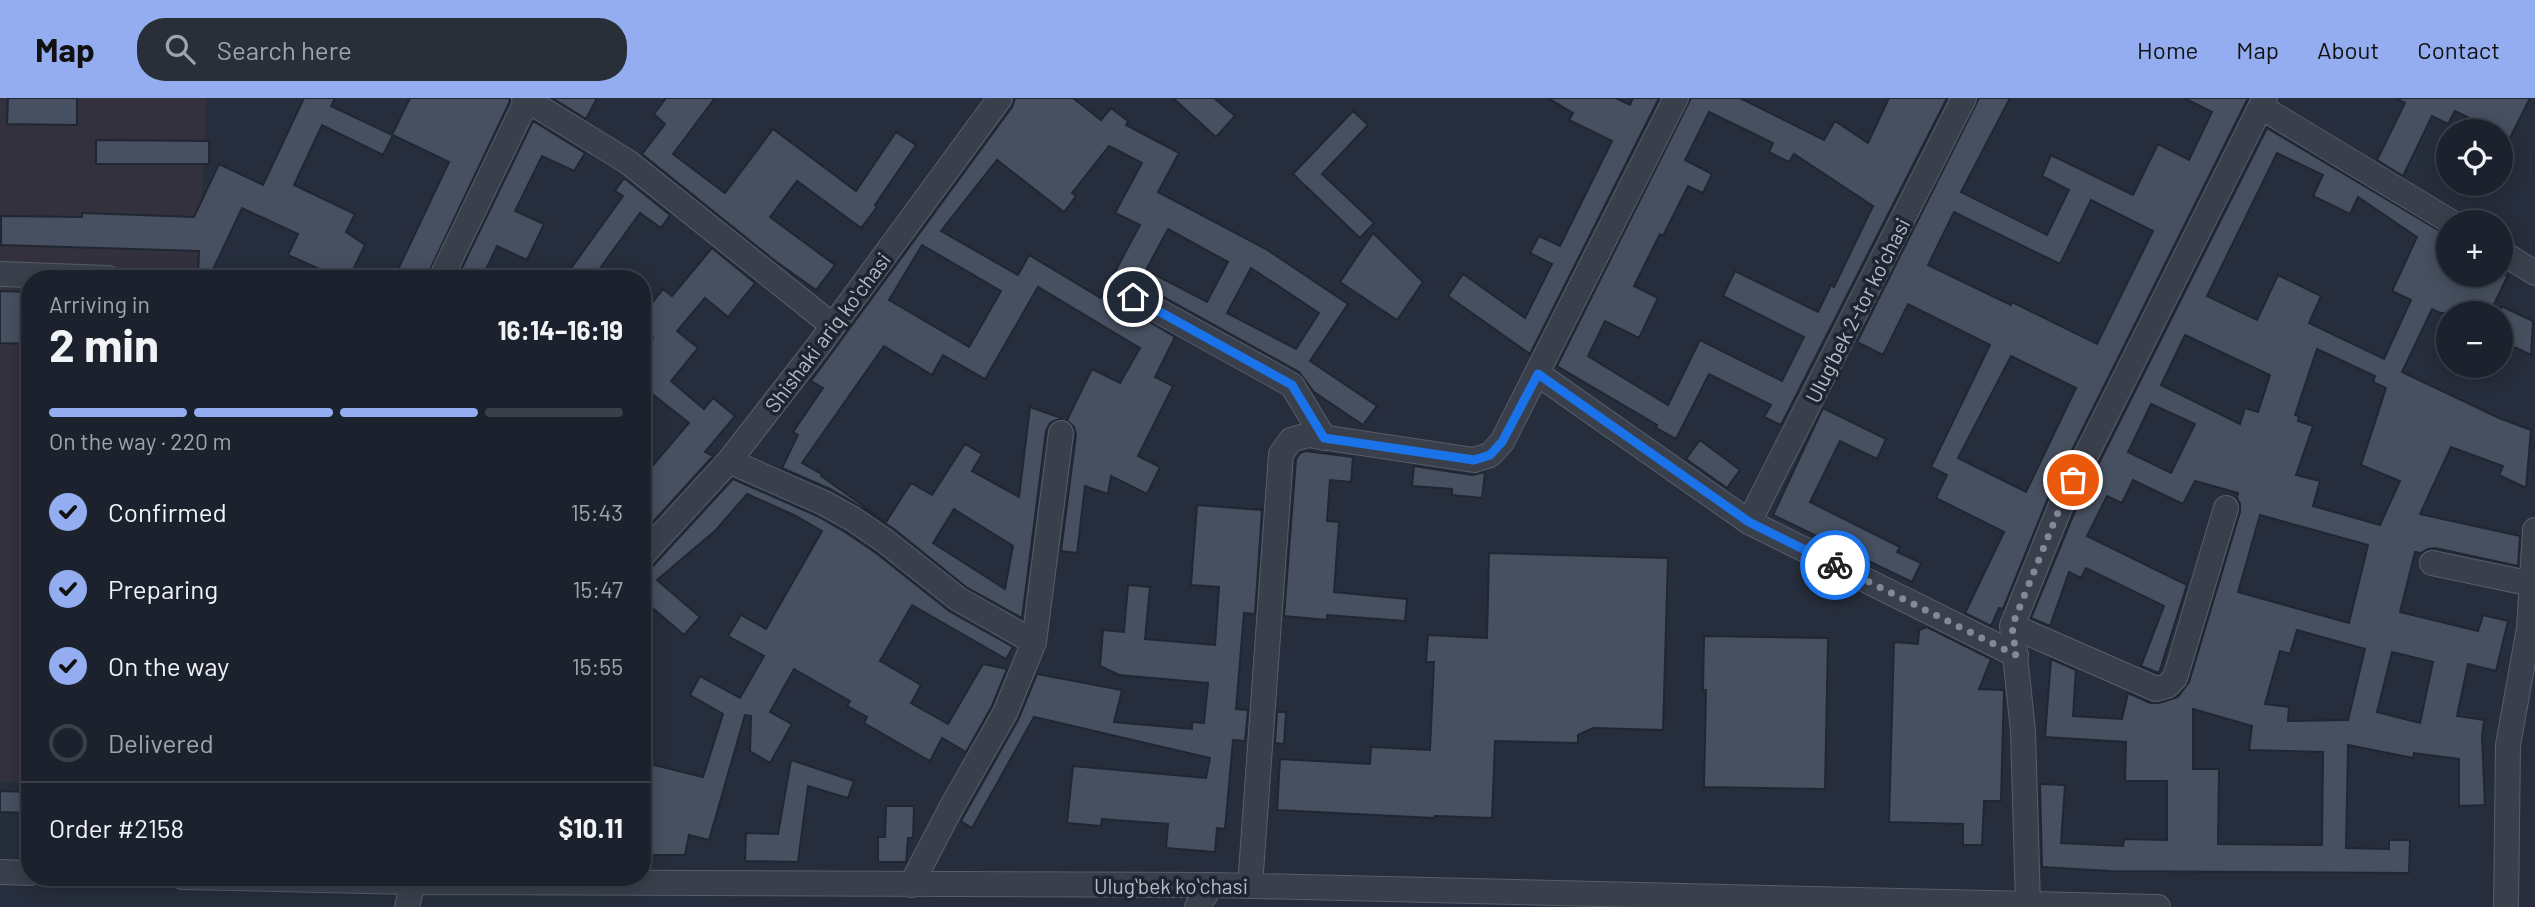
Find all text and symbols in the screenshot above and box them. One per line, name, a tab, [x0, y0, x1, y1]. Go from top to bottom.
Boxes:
search box	[137, 18, 627, 81]
text: Map	[35, 29, 95, 69]
icon: search	[161, 30, 199, 68]
text: Search here	[217, 34, 352, 65]
text: Home	[2137, 35, 2198, 64]
text: Map	[2236, 35, 2279, 64]
text: About	[2317, 35, 2379, 64]
text: Contact	[2417, 35, 2500, 64]
map controls	[2436, 119, 2513, 378]
button: locate	[2436, 119, 2513, 196]
button: +	[2436, 210, 2513, 287]
street label: Ulugʼbek 2-tor koʼchasi	[1800, 213, 1914, 407]
street label: Shishaki ariq koʻchasi	[759, 247, 895, 417]
pin	[1103, 267, 1163, 327]
icon: home	[1114, 278, 1152, 316]
text: Arriving in	[49, 290, 150, 318]
button: −	[2436, 301, 2513, 378]
text: 16:14–16:19	[497, 314, 623, 345]
text: 2 min	[49, 316, 159, 371]
text: On the way · 220 m	[49, 427, 232, 455]
pin	[2043, 450, 2103, 510]
icon: bag	[2054, 461, 2092, 499]
icon: check	[49, 493, 87, 531]
text: Confirmed	[108, 496, 227, 527]
text: 15:43	[571, 498, 623, 526]
courier	[1800, 530, 1870, 600]
icon: bike	[1816, 546, 1854, 584]
icon: check	[49, 570, 87, 608]
text: Preparing	[108, 573, 218, 604]
text: 15:47	[572, 575, 623, 603]
icon: check	[49, 647, 87, 685]
text: On the way	[108, 650, 229, 681]
text: 15:55	[572, 652, 623, 680]
text: Delivered	[108, 727, 214, 758]
text: Order #2158	[49, 812, 184, 843]
text: $10.11	[558, 812, 623, 843]
street label: Ulugʻbek koʻchasi	[1094, 873, 1248, 898]

